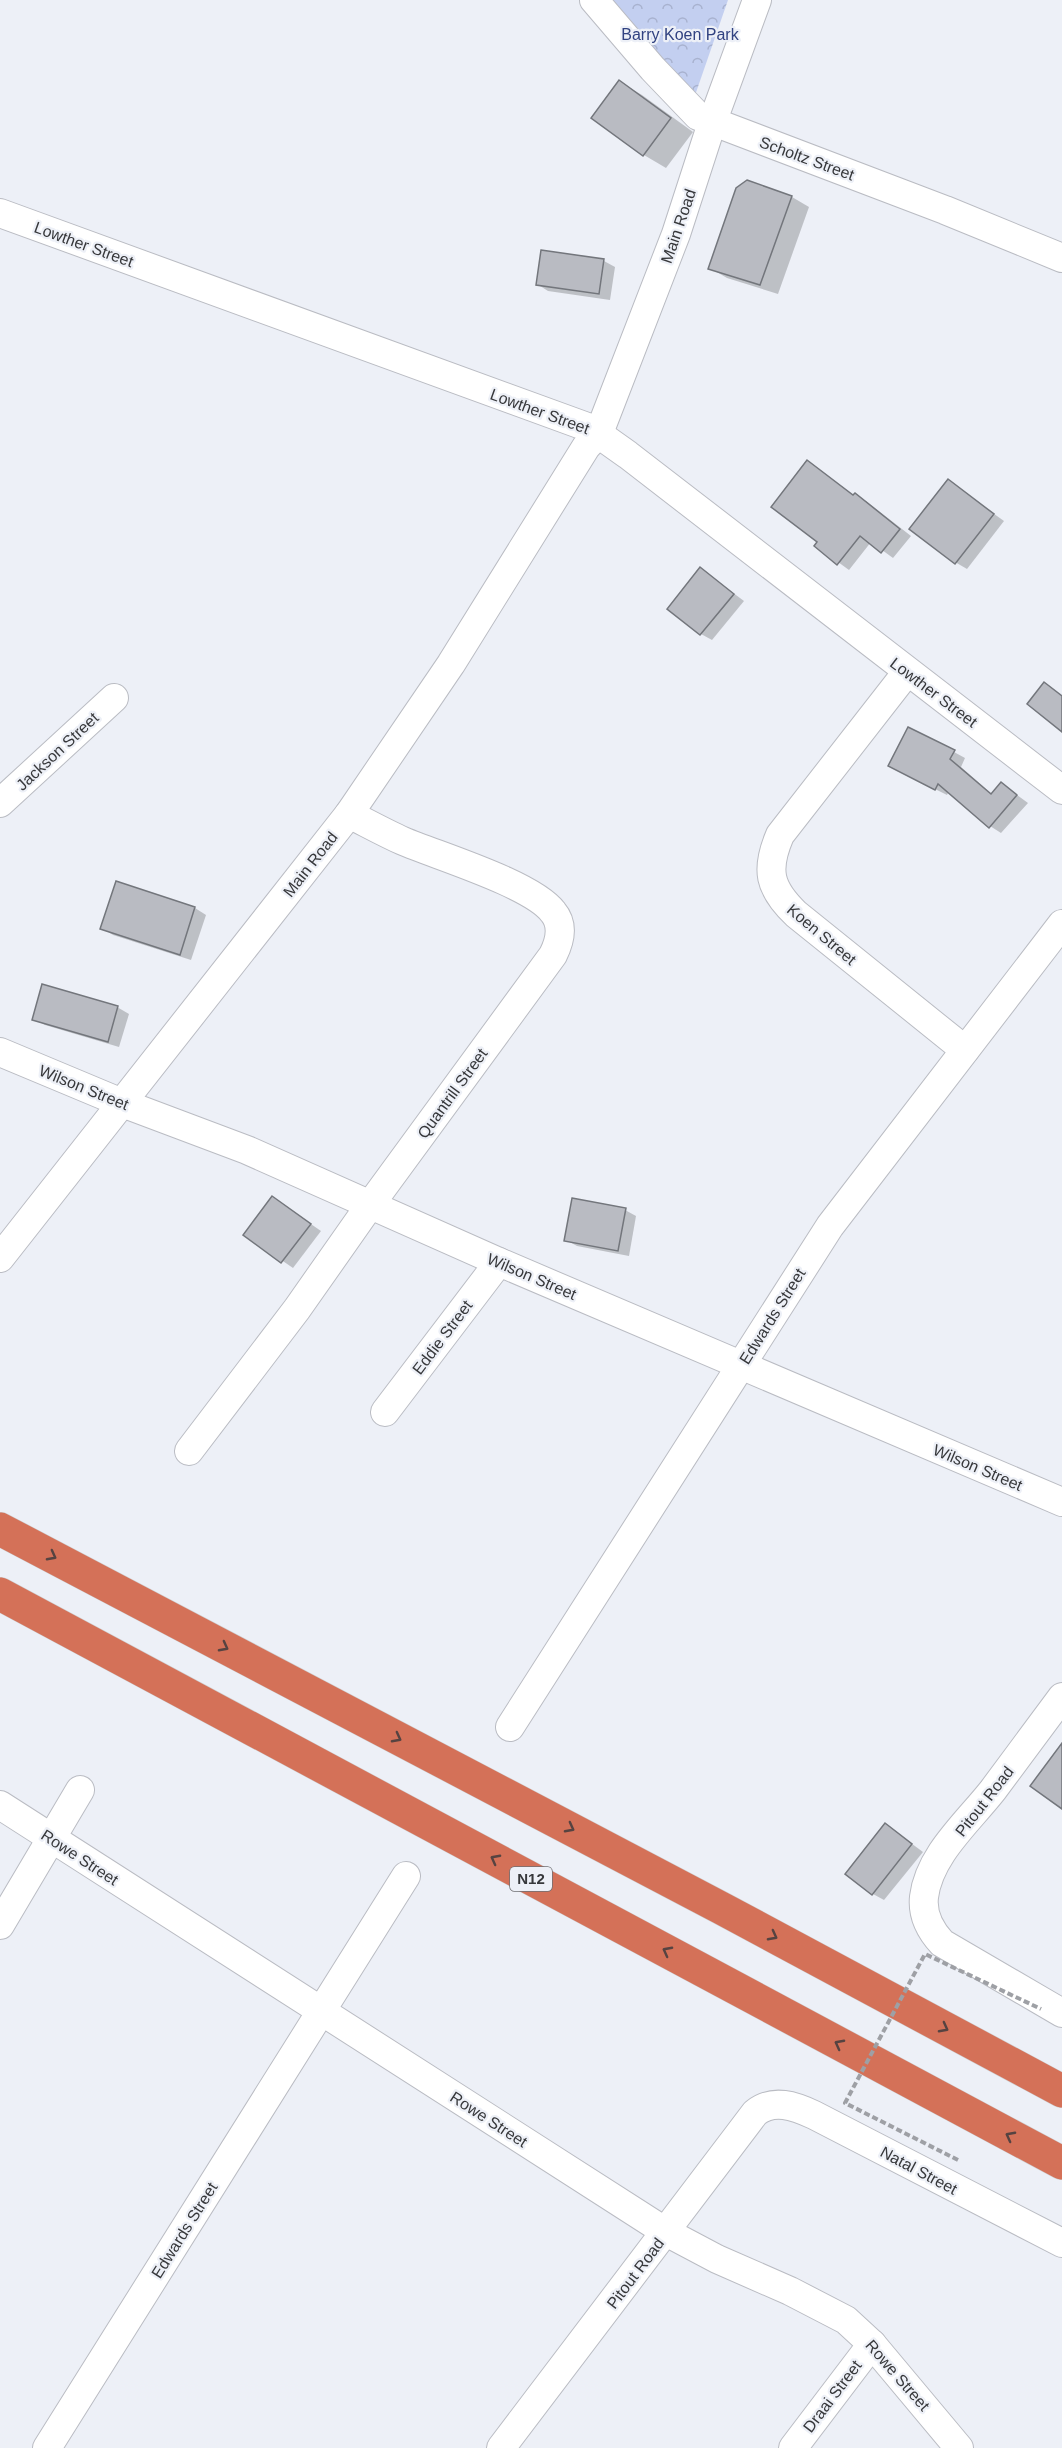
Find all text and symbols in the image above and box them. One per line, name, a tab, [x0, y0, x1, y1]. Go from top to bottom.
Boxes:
park label: Barry Koen Park	[621, 26, 740, 43]
street label: Scholtz Street	[757, 133, 857, 184]
street label: Main Road	[658, 187, 699, 266]
street label: Lowther Street	[32, 219, 136, 270]
street label: Lowther Street	[488, 386, 592, 437]
street label: Lowther Street	[887, 654, 981, 731]
street label: Jackson Street	[13, 709, 102, 794]
street label: Main Road	[280, 829, 341, 900]
street label: Koen Street	[784, 901, 860, 968]
street label: Quantrill Street	[414, 1045, 491, 1141]
street label: Wilson Street	[37, 1062, 132, 1113]
street label: Wilson Street	[485, 1250, 579, 1303]
street label: Edwards Street	[736, 1265, 809, 1367]
street label: Eddie Street	[409, 1297, 476, 1378]
street label: Wilson Street	[931, 1441, 1025, 1494]
one-way arrow	[45, 1549, 56, 1560]
one-way arrow	[218, 1640, 229, 1651]
one-way arrow	[391, 1730, 402, 1742]
street label: Pitout Road	[952, 1763, 1017, 1839]
one-way arrow	[563, 1821, 574, 1832]
street label: Rowe Street	[38, 1826, 122, 1889]
one-way arrow	[491, 1855, 501, 1866]
road number: N12	[510, 1867, 552, 1891]
one-way arrow	[766, 1929, 777, 1940]
one-way arrow	[663, 1947, 673, 1958]
one-way arrow	[938, 2021, 949, 2032]
one-way arrow	[834, 2040, 845, 2051]
street label: Rowe Street	[447, 2088, 531, 2151]
one-way arrow	[1006, 2132, 1017, 2143]
street label: Natal Street	[877, 2143, 961, 2198]
street label: Edwards Street	[148, 2179, 221, 2281]
street label: Pitout Road	[603, 2235, 667, 2312]
street label: Rowe Street	[862, 2337, 933, 2415]
street label: Draai Street	[800, 2357, 865, 2436]

